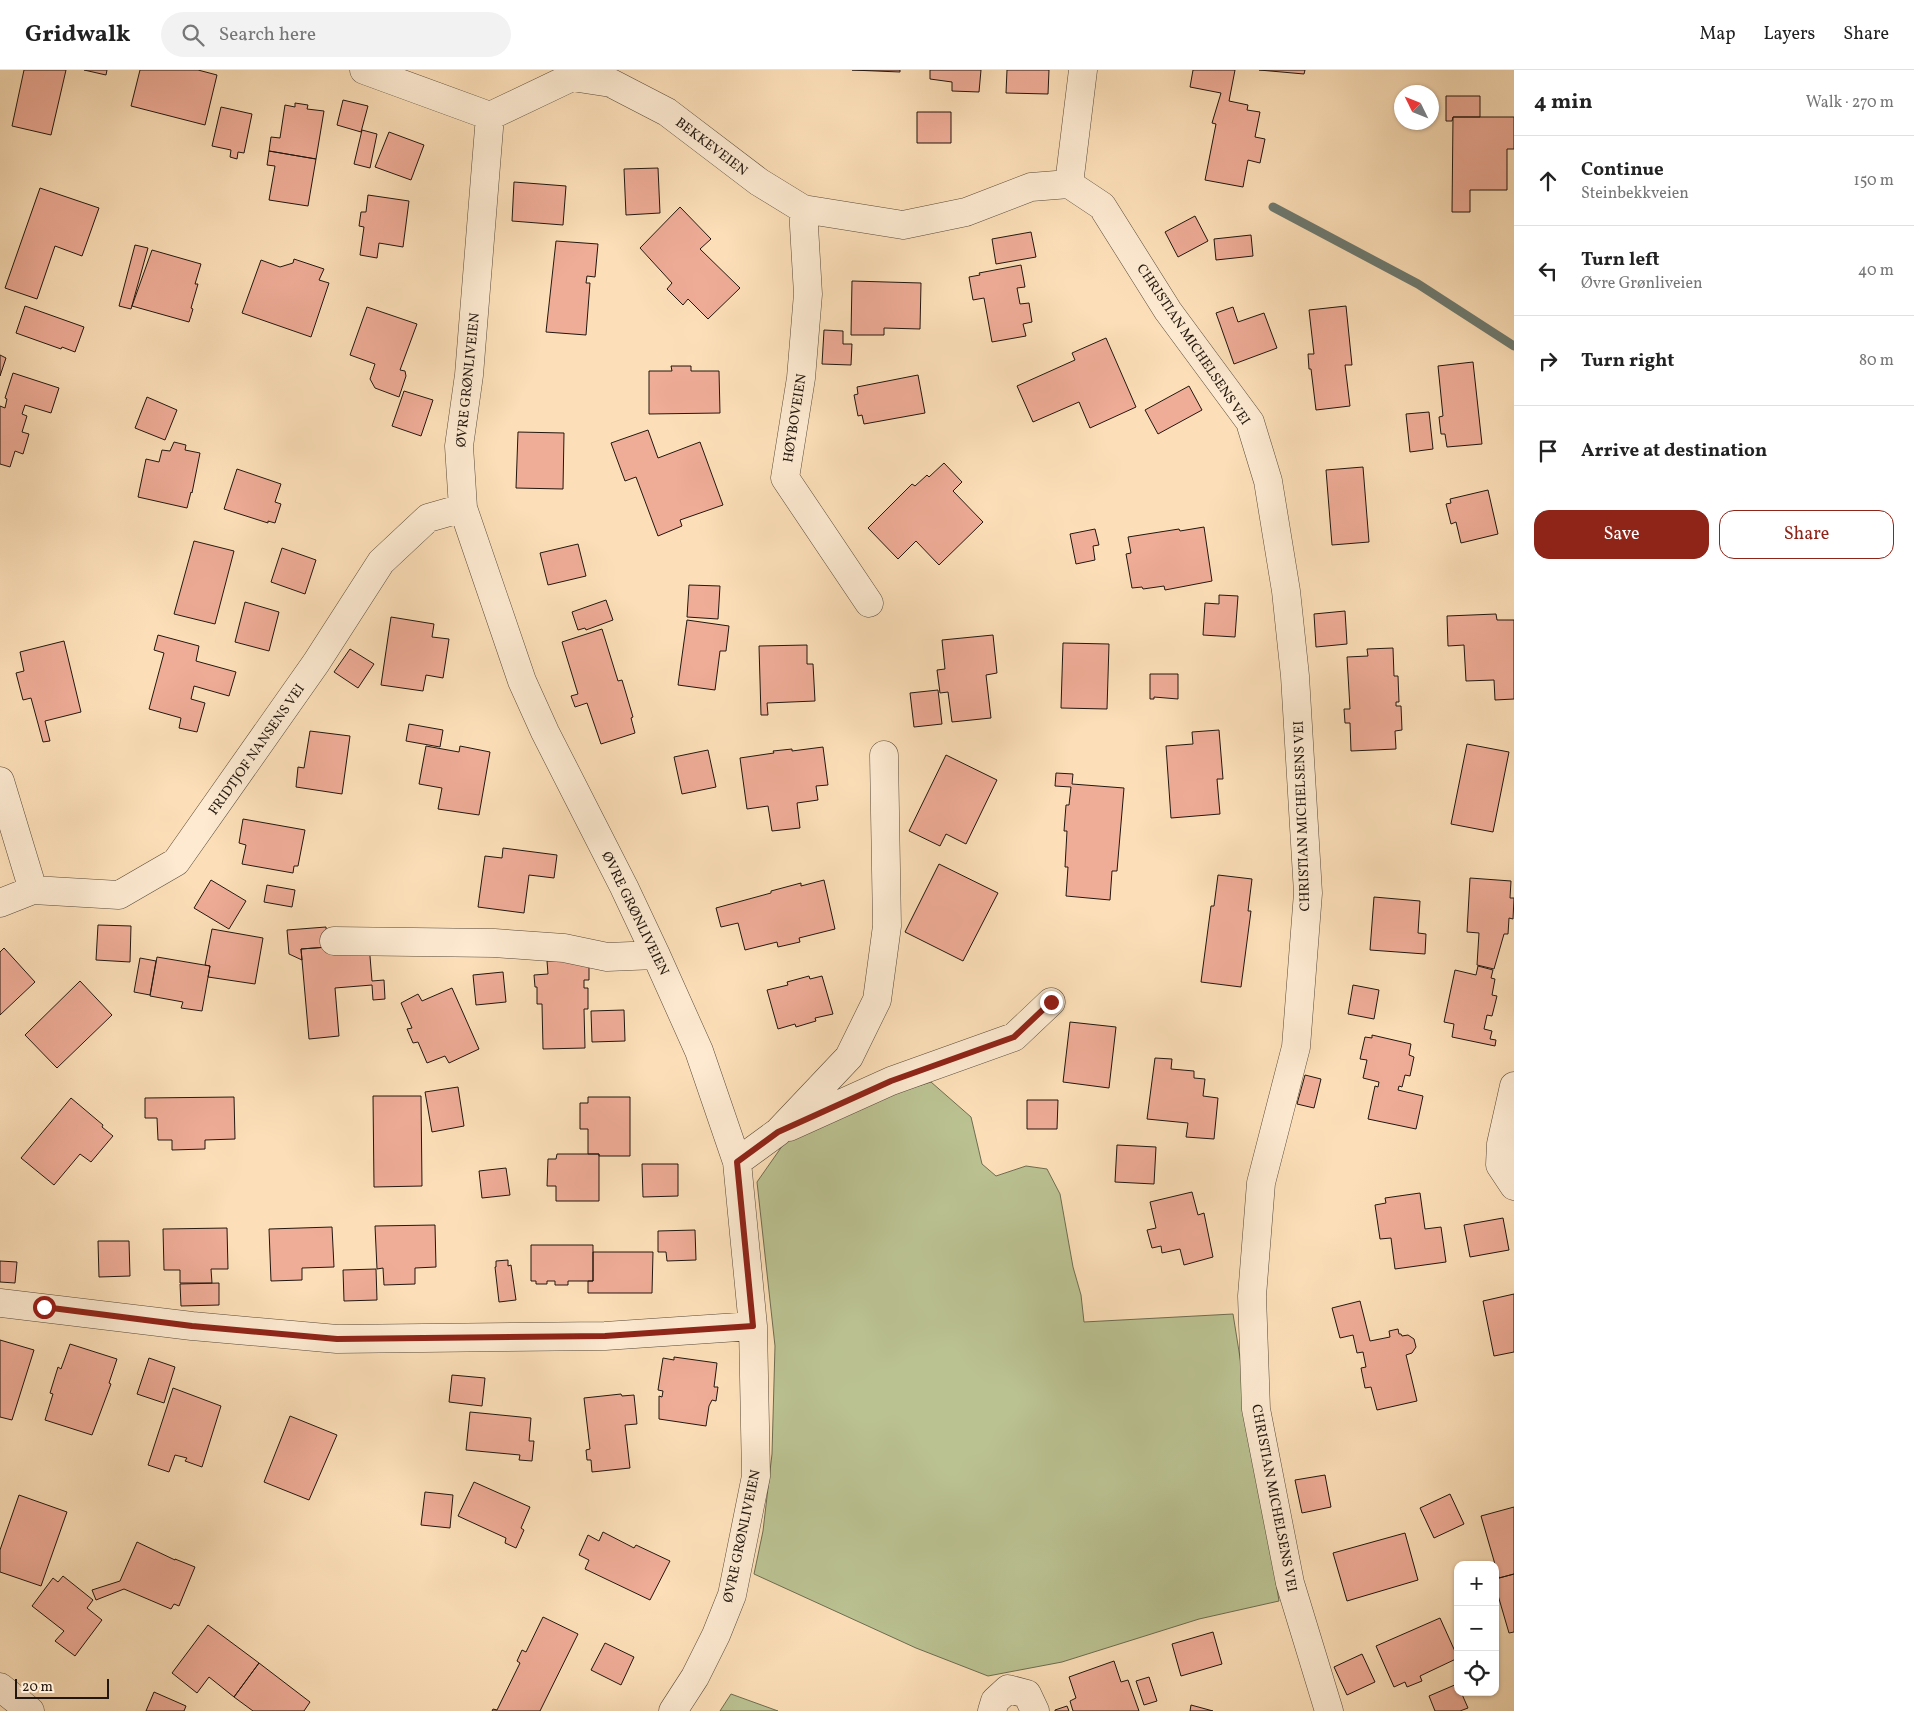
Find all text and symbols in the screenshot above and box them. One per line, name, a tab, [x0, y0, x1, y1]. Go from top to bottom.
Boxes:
search box	[161, 12, 511, 57]
text: Gridwalk	[25, 18, 131, 52]
icon: search	[179, 21, 207, 49]
text: Search here	[219, 22, 316, 48]
text: Map	[1699, 22, 1735, 47]
text: Layers	[1763, 22, 1815, 47]
text: Share	[1843, 22, 1889, 47]
north arrow	[1394, 85, 1439, 130]
text: 4 min	[1534, 88, 1593, 117]
text: Walk · 270 m	[1806, 92, 1894, 114]
street label: BEKKEVEIEN	[671, 114, 751, 181]
text: Continue	[1581, 157, 1664, 183]
icon: ahead	[1534, 167, 1562, 195]
text: 150 m	[1853, 170, 1894, 192]
text: Steinbekkveien	[1581, 183, 1689, 205]
text: Turn left	[1581, 247, 1660, 273]
icon: left	[1534, 257, 1562, 285]
street label: CHRISTIAN MICHELSENS VEI	[1132, 260, 1254, 429]
text: 40 m	[1858, 260, 1894, 282]
text: Øvre Grønliveien	[1581, 273, 1703, 295]
street label: ØVRE GRØNLIVEIEN	[452, 312, 485, 448]
icon: right	[1534, 347, 1562, 375]
text: Turn right	[1581, 348, 1674, 374]
text: 80 m	[1859, 350, 1894, 372]
street label: HØYBOVEIEN	[779, 372, 812, 464]
icon: arrive	[1534, 437, 1562, 465]
text: Arrive at destination	[1581, 438, 1767, 464]
button: Save	[1534, 510, 1709, 559]
button: Share	[1719, 510, 1894, 559]
street label: FRIDTJOF NANSENS VEI	[205, 680, 310, 819]
street label: CHRISTIAN MICHELSENS VEI	[1290, 720, 1315, 912]
street label: ØVRE GRØNLIVEIEN	[596, 849, 673, 979]
route end	[1040, 991, 1063, 1014]
route start	[33, 1296, 56, 1319]
street label: CHRISTIAN MICHELSENS VEI	[1246, 1403, 1301, 1594]
street label: ØVRE GRØNLIVEIEN	[719, 1468, 766, 1605]
map controls	[1454, 1561, 1499, 1696]
button: +	[1454, 1561, 1499, 1606]
button: −	[1454, 1606, 1499, 1651]
button: locate	[1454, 1651, 1499, 1696]
scale bar	[15, 1676, 109, 1699]
text: 20 m	[22, 1678, 53, 1697]

